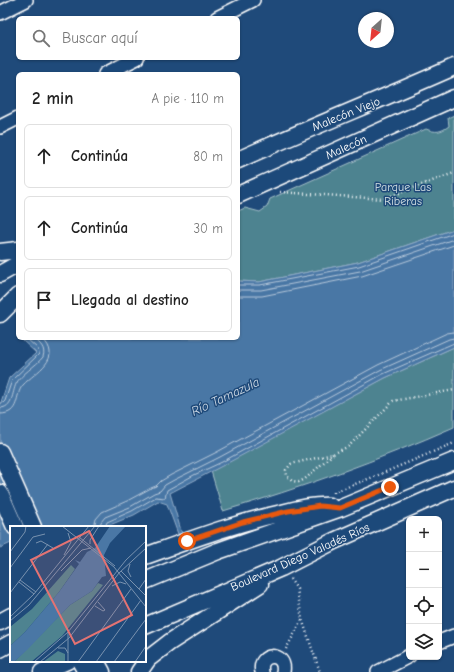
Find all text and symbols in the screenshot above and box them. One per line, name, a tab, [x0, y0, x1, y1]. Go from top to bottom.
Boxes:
north arrow	[358, 12, 394, 48]
search box	[16, 16, 240, 60]
icon: search	[30, 27, 52, 49]
text: Buscar aquí	[62, 29, 138, 47]
text: 2 min	[32, 89, 73, 108]
text: A pie · 110 m	[151, 91, 224, 106]
street label: Malecón Viejo	[310, 94, 382, 134]
street label: Malecón	[323, 132, 369, 162]
icon: ahead	[33, 145, 55, 167]
text: Continúa	[71, 147, 128, 165]
text: 80 m	[193, 149, 223, 164]
park label: Parque Las Riberas	[375, 180, 431, 208]
icon: ahead	[33, 217, 55, 239]
text: Continúa	[71, 219, 128, 237]
text: 30 m	[193, 221, 223, 236]
icon: arrive	[33, 289, 55, 311]
text: Llegada al destino	[71, 291, 189, 309]
water label: Río Tamazula	[189, 374, 262, 419]
route end	[381, 478, 399, 496]
map controls	[406, 516, 442, 660]
button: +	[406, 516, 442, 552]
street label: Boulevard Diego Valadés Ríos	[228, 520, 372, 594]
inset map	[10, 526, 146, 662]
route start	[178, 532, 196, 550]
button: −	[406, 552, 442, 588]
button: locate	[406, 588, 442, 624]
button: layers	[406, 624, 442, 660]

